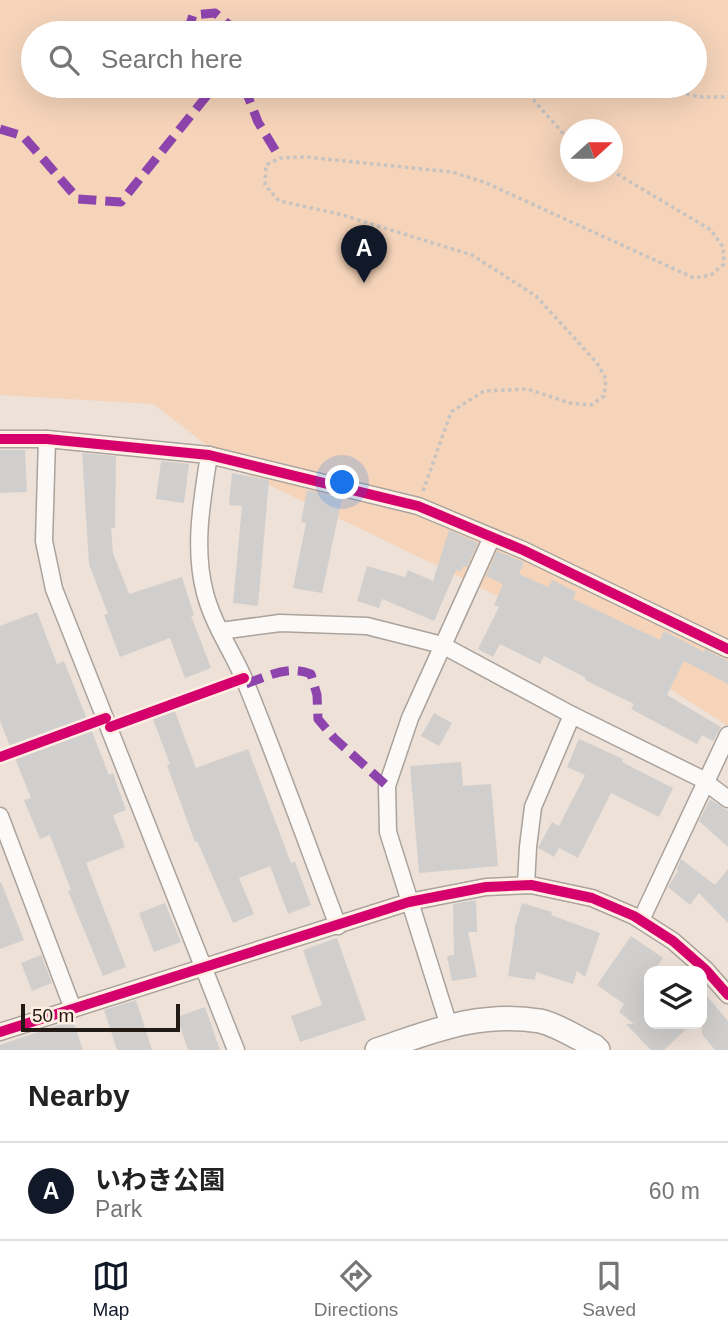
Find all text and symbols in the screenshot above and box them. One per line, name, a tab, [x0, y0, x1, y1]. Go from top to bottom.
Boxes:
search box	[21, 21, 707, 98]
icon: search	[45, 41, 83, 79]
text: Search here	[101, 44, 243, 74]
north arrow	[560, 119, 623, 182]
pin: A	[341, 225, 387, 283]
your location	[325, 465, 359, 499]
map controls	[644, 966, 707, 1029]
button: layers	[644, 966, 707, 1029]
scale bar	[21, 1001, 180, 1033]
text: 50 m	[32, 1005, 74, 1026]
text: Nearby	[28, 1079, 130, 1112]
text: いわき公園	[95, 1165, 225, 1195]
text: A	[43, 1178, 59, 1204]
text: 60 m	[649, 1178, 700, 1204]
text: Park	[95, 1196, 142, 1222]
tab: Map	[92, 1257, 130, 1321]
tab: Directions	[314, 1257, 398, 1321]
tab: Saved	[582, 1257, 636, 1321]

